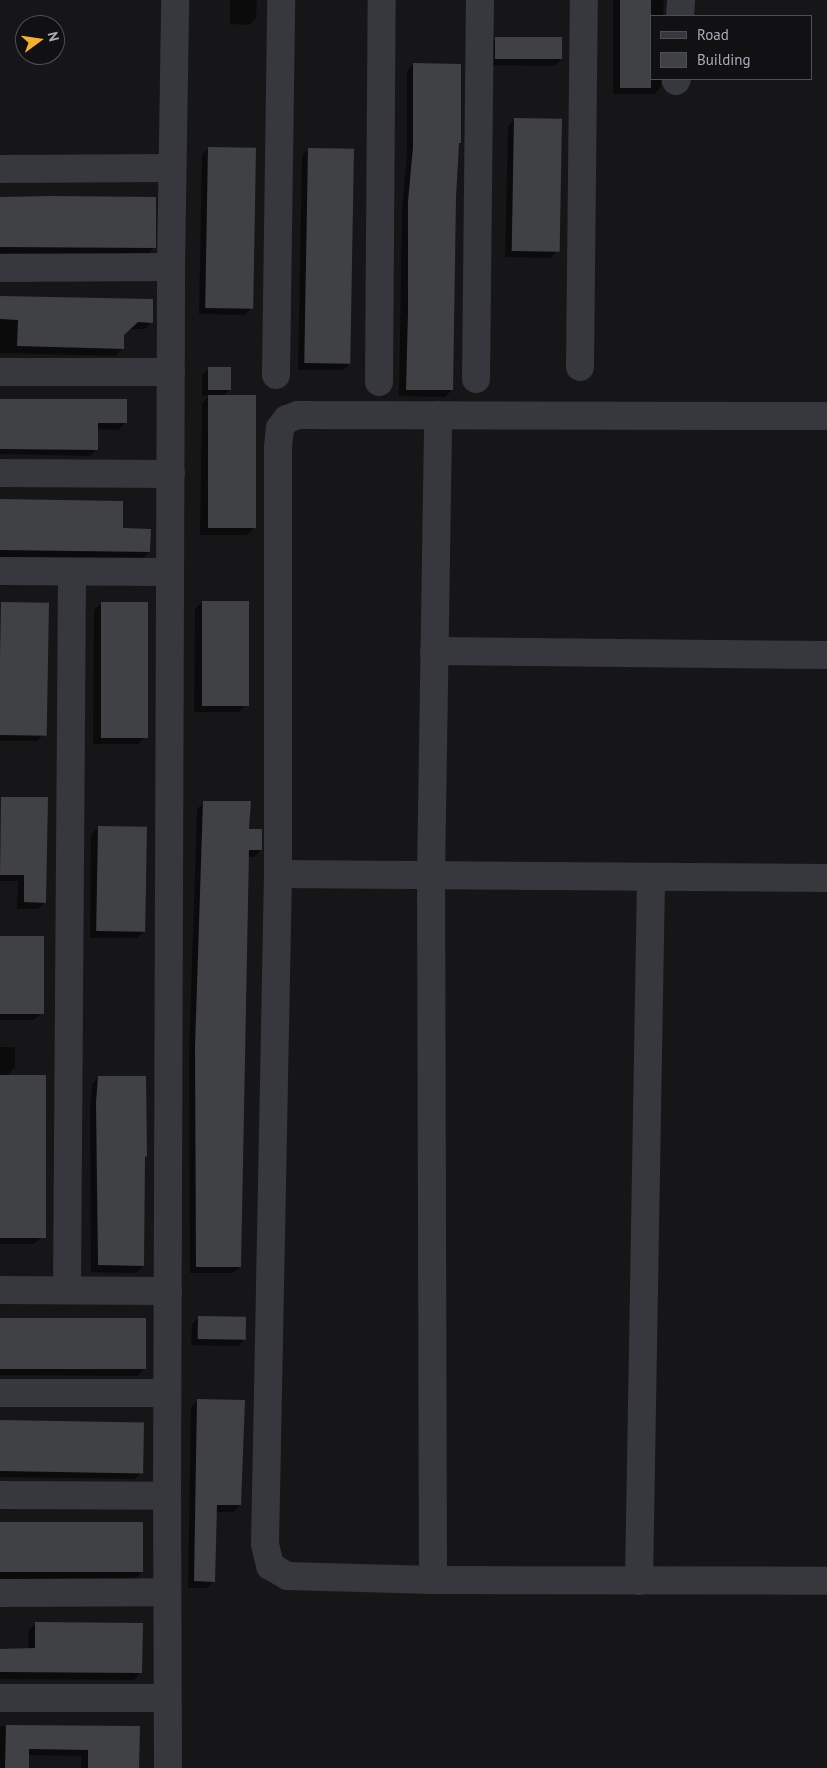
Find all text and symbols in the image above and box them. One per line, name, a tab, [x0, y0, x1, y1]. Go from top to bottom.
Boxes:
north arrow	[15, 15, 65, 65]
legend	[650, 15, 812, 80]
text: Road	[697, 25, 729, 44]
text: N	[44, 30, 63, 43]
text: Building	[697, 50, 751, 69]

